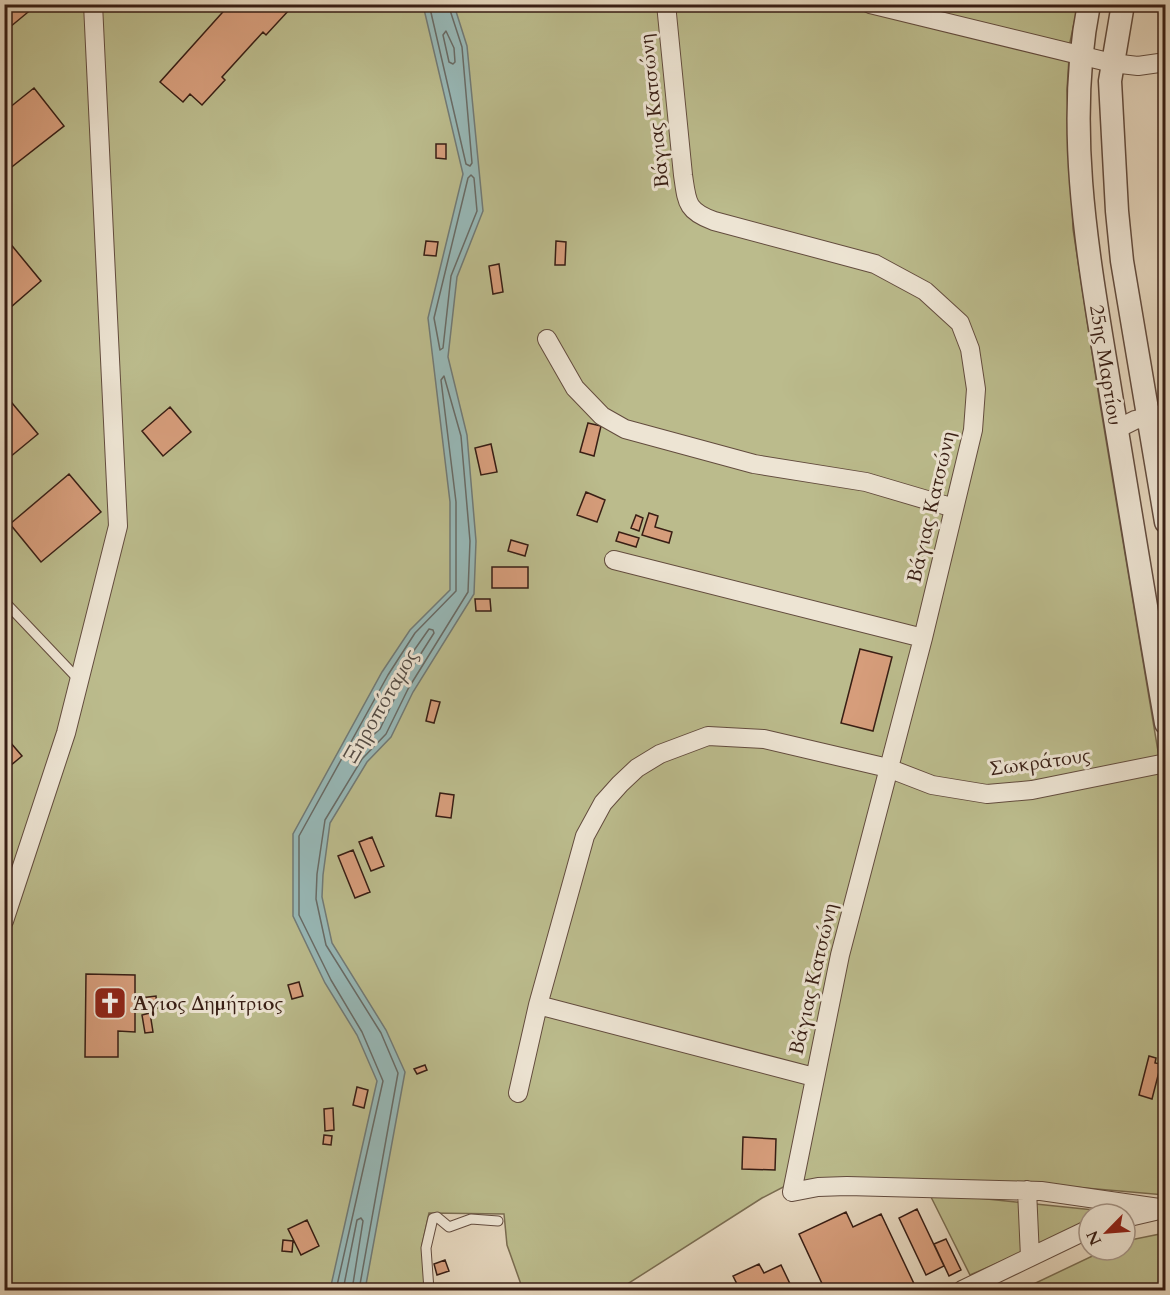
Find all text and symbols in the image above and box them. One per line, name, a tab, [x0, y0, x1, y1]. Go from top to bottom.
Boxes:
street label: Βάγιας Κατσώνη	[632, 33, 676, 189]
street label: 25ης Μαρτίου	[1083, 303, 1129, 427]
street label: Βάγιας Κατσώνη	[900, 429, 962, 585]
water label: Ξηροπόταμος	[337, 644, 425, 768]
street label: Σωκράτους	[988, 741, 1093, 782]
street label: Βάγιας Κατσώνη	[782, 901, 844, 1057]
church icon: Άγιος Δημήτριος	[92, 985, 128, 1021]
place label: Άγιος Δημήτριος	[132, 990, 284, 1017]
north arrow	[1077, 1202, 1137, 1262]
text: N	[1081, 1227, 1107, 1249]

